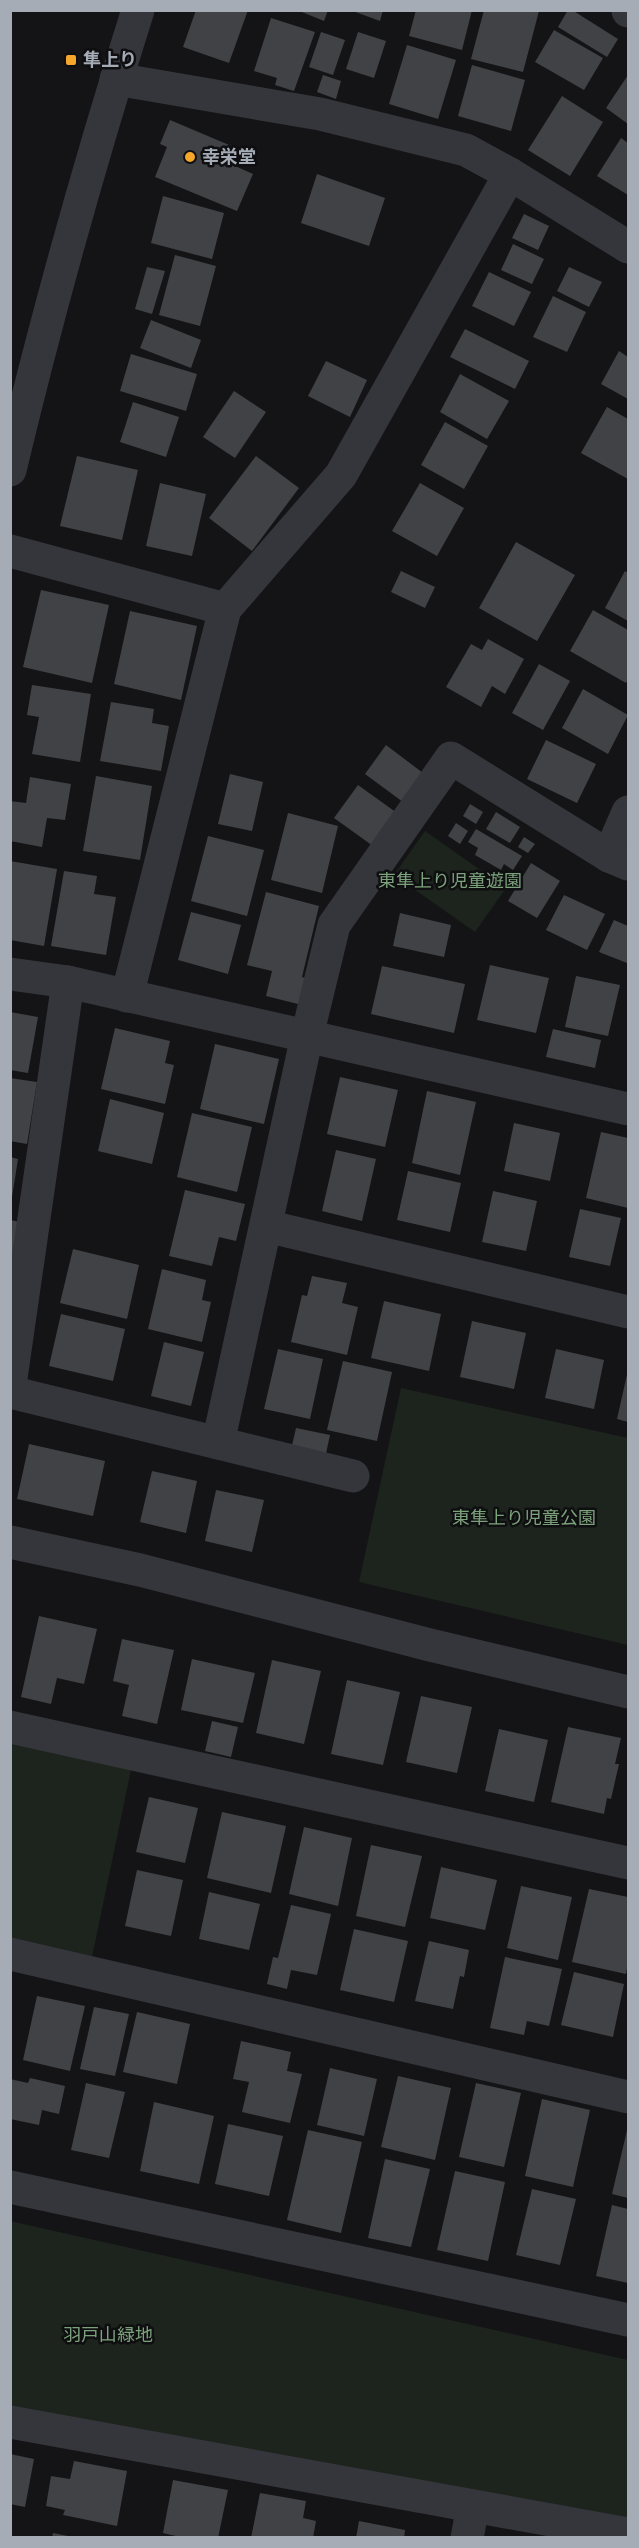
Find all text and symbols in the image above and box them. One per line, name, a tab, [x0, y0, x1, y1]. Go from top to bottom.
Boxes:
place label: 隼上り	[83, 49, 137, 71]
marker: 隼上り	[64, 53, 78, 67]
place label: 幸栄堂	[202, 146, 256, 168]
marker: 幸栄堂	[183, 150, 197, 164]
park label: 東隼上り児童遊園	[378, 870, 522, 892]
park label: 東隼上り児童公園	[452, 1507, 596, 1529]
park label: 羽戸山緑地	[63, 2324, 153, 2346]

